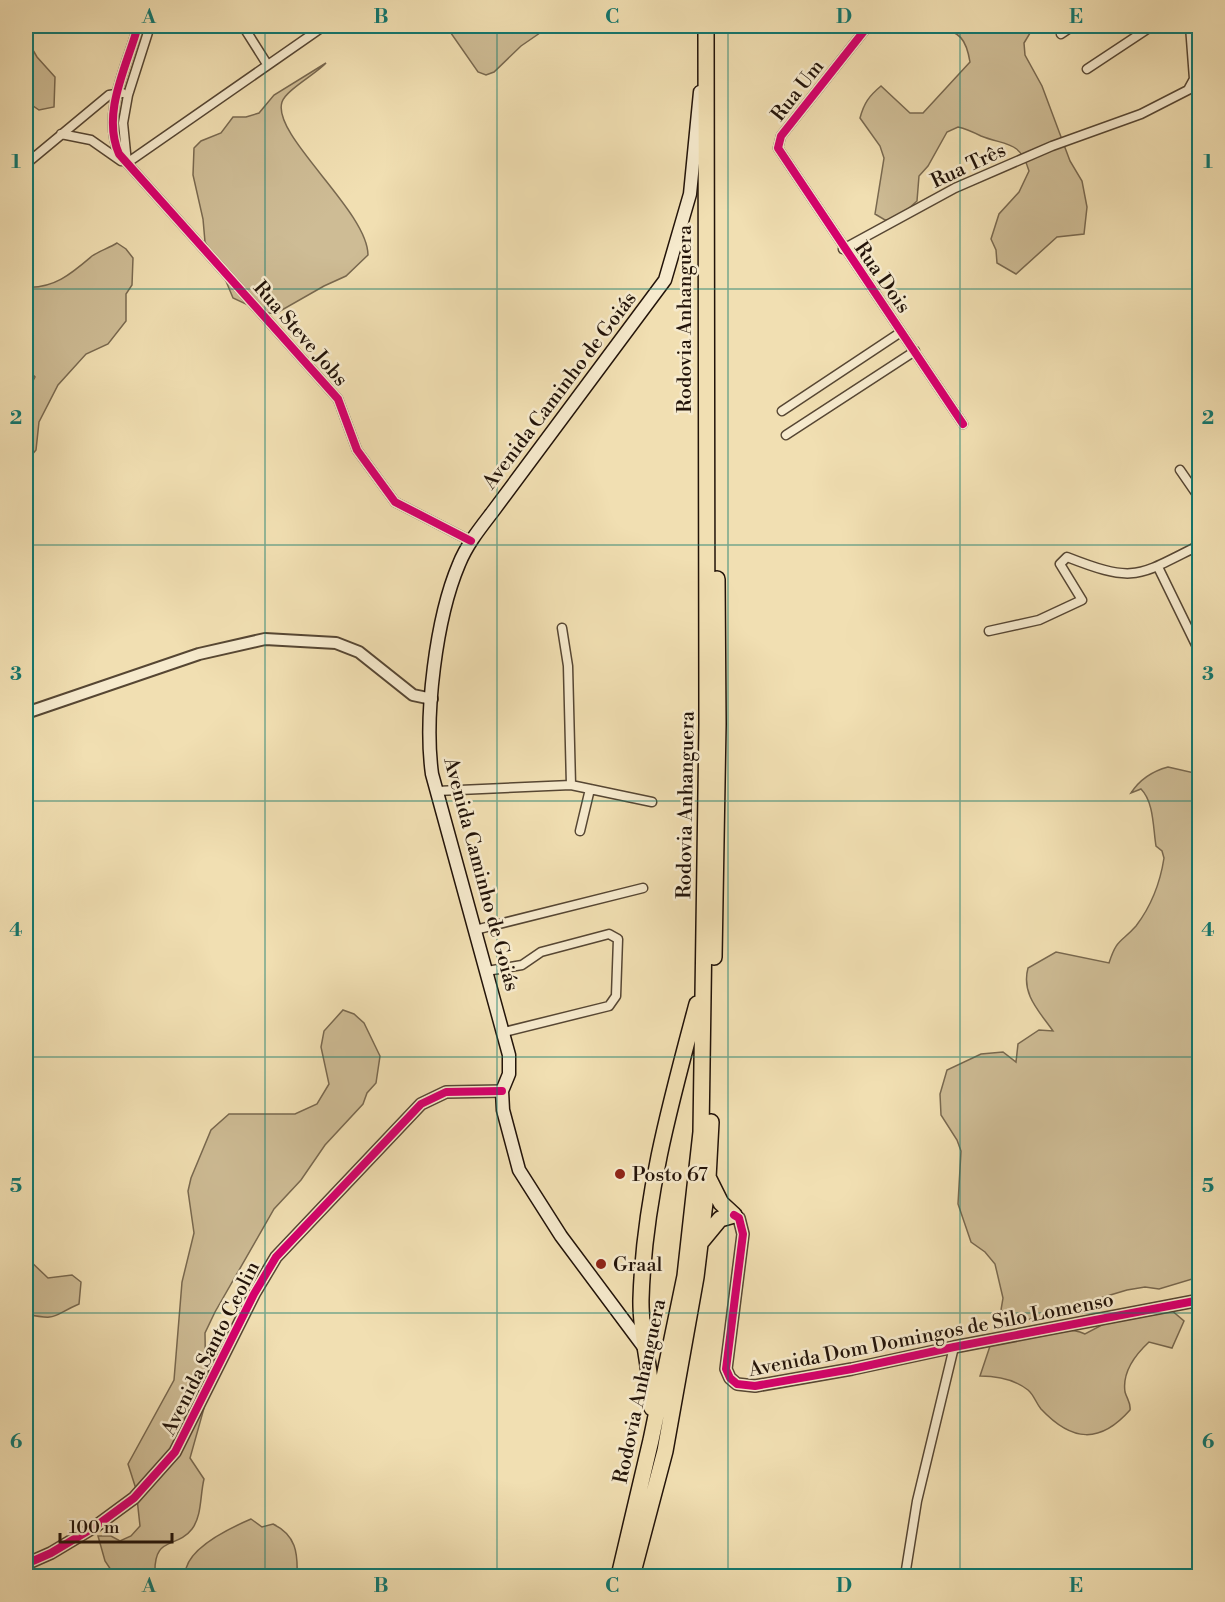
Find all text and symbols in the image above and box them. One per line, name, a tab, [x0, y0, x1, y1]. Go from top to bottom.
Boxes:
text: A	[141, 5, 157, 30]
text: B	[373, 5, 389, 30]
text: C	[605, 5, 619, 30]
text: D	[836, 5, 852, 30]
text: E	[1069, 5, 1083, 30]
street label: Rua Um	[766, 55, 830, 127]
street label: Rua Três	[927, 138, 1010, 195]
text: 1	[11, 150, 21, 175]
text: 1	[1203, 150, 1213, 175]
street label: Rodovia Anhanguera	[673, 224, 698, 413]
street label: Rua Dois	[848, 237, 915, 318]
street label: Rua Steve Jobs	[247, 276, 353, 392]
street label: Avenida Caminho de Goiás	[477, 287, 643, 495]
text: 2	[10, 406, 22, 431]
text: 2	[1202, 406, 1214, 431]
text: 3	[10, 662, 22, 687]
text: 3	[1202, 662, 1214, 687]
street label: Rodovia Anhanguera	[672, 710, 701, 899]
street label: Avenida Caminho de Goiás	[437, 754, 524, 994]
text: 4	[9, 918, 23, 943]
text: 4	[1201, 918, 1215, 943]
place label: Posto 67	[632, 1163, 708, 1188]
marker: Posto 67	[613, 1167, 627, 1181]
text: 5	[10, 1174, 22, 1199]
text: 5	[1202, 1174, 1214, 1199]
place label: Graal	[613, 1253, 663, 1278]
street label: Avenida Santo Ceolin	[156, 1257, 266, 1441]
marker: Graal	[594, 1257, 608, 1271]
street label: Avenida Dom Domingos de Silo Lomenso	[746, 1288, 1116, 1383]
street label: Rodovia Anhanguera	[609, 1296, 672, 1486]
text: 6	[10, 1430, 23, 1455]
text: 6	[1202, 1430, 1215, 1455]
scale bar	[60, 1506, 172, 1544]
text: 100 m	[69, 1516, 120, 1539]
text: A	[141, 1574, 157, 1599]
text: B	[373, 1574, 389, 1599]
text: C	[605, 1574, 619, 1599]
text: D	[836, 1574, 852, 1599]
text: E	[1069, 1574, 1083, 1599]

